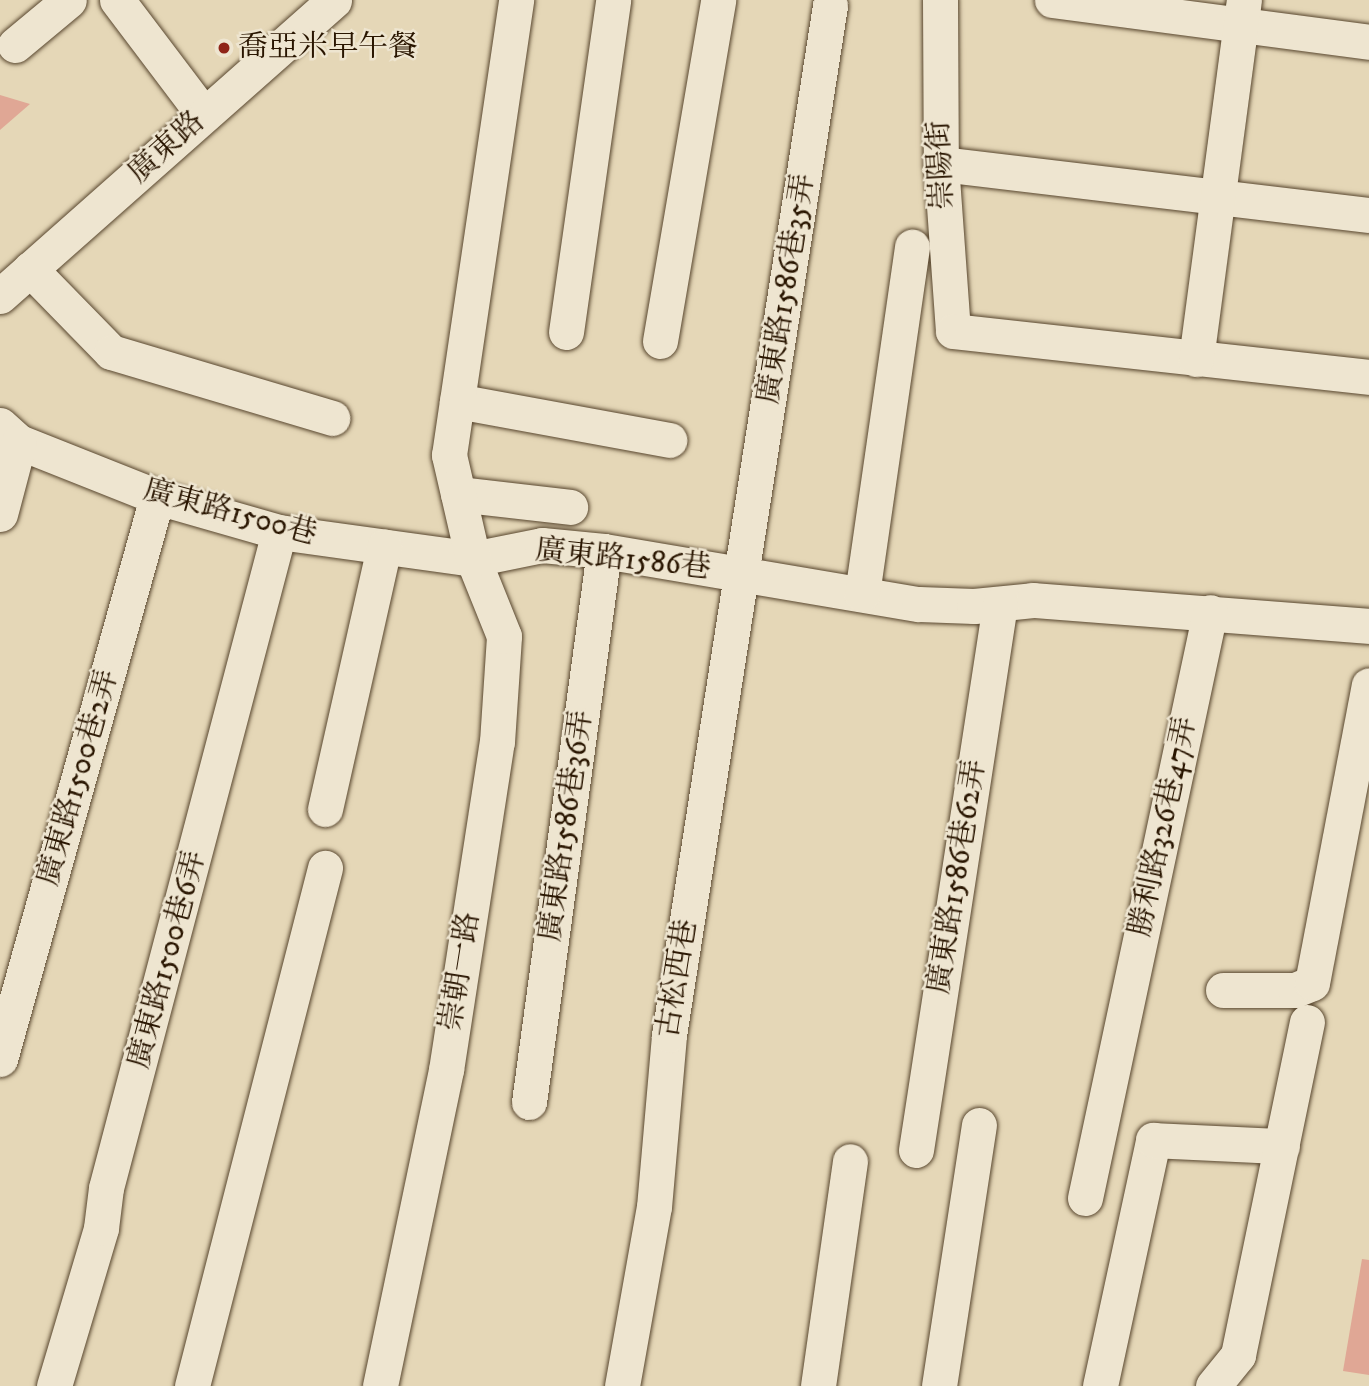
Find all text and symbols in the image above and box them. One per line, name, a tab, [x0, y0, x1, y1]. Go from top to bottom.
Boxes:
place label: 喬亞米早午餐	[238, 30, 418, 66]
marker: 喬亞米早午餐	[216, 40, 232, 56]
street label: 廣東路	[122, 105, 212, 191]
street label: 崇陽街	[922, 119, 962, 211]
street label: 廣東路1586巷35弄	[751, 171, 823, 407]
street label: 廣東路1500巷	[139, 473, 321, 553]
street label: 廣東路1586巷	[533, 533, 713, 587]
street label: 廣東路1500巷2弄	[31, 666, 127, 890]
street label: 廣東路1586巷36弄	[533, 708, 601, 944]
street label: 勝利路326巷47弄	[1123, 714, 1205, 940]
street label: 廣東路1586巷62弄	[922, 757, 994, 997]
street label: 廣東路1500巷6弄	[122, 847, 214, 1073]
street label: 崇朝一路	[434, 910, 488, 1034]
street label: 古松西巷	[651, 917, 705, 1041]

